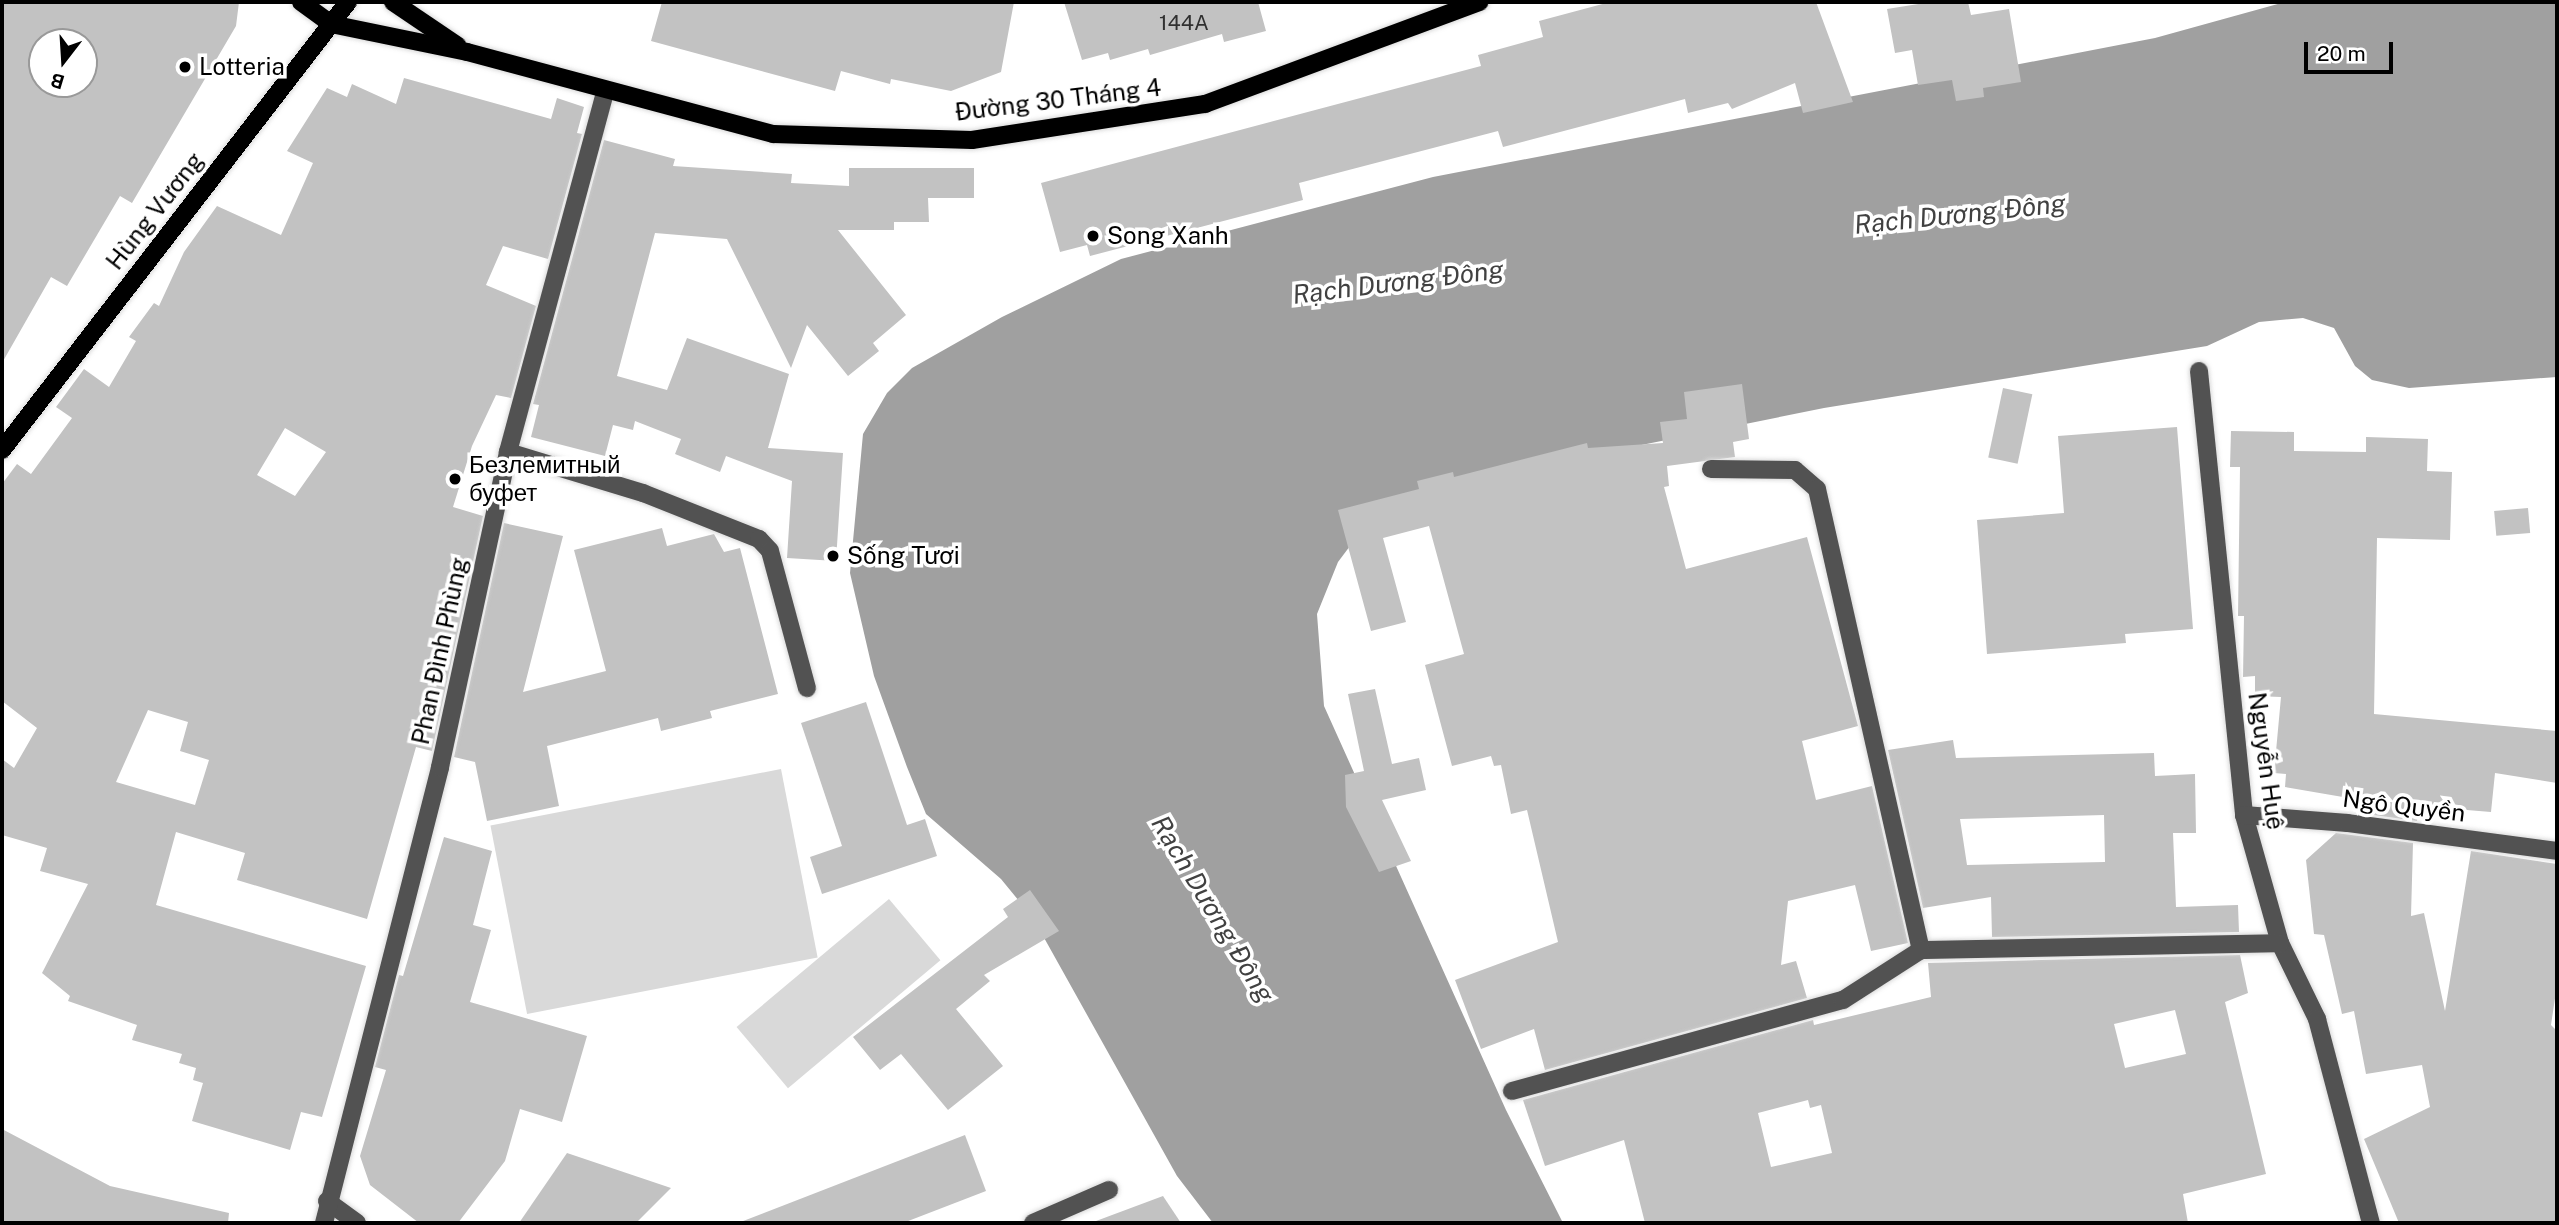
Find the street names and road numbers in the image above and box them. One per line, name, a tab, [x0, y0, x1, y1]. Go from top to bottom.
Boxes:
street label: Đường 30 Tháng 4	[953, 73, 1163, 127]
street label: Hùng Vương	[100, 146, 210, 276]
street label: Phan Đình Phùng	[406, 555, 474, 747]
street label: Nguyễn Huệ	[2242, 691, 2290, 831]
street label: Ngô Quyền	[2341, 784, 2467, 828]

